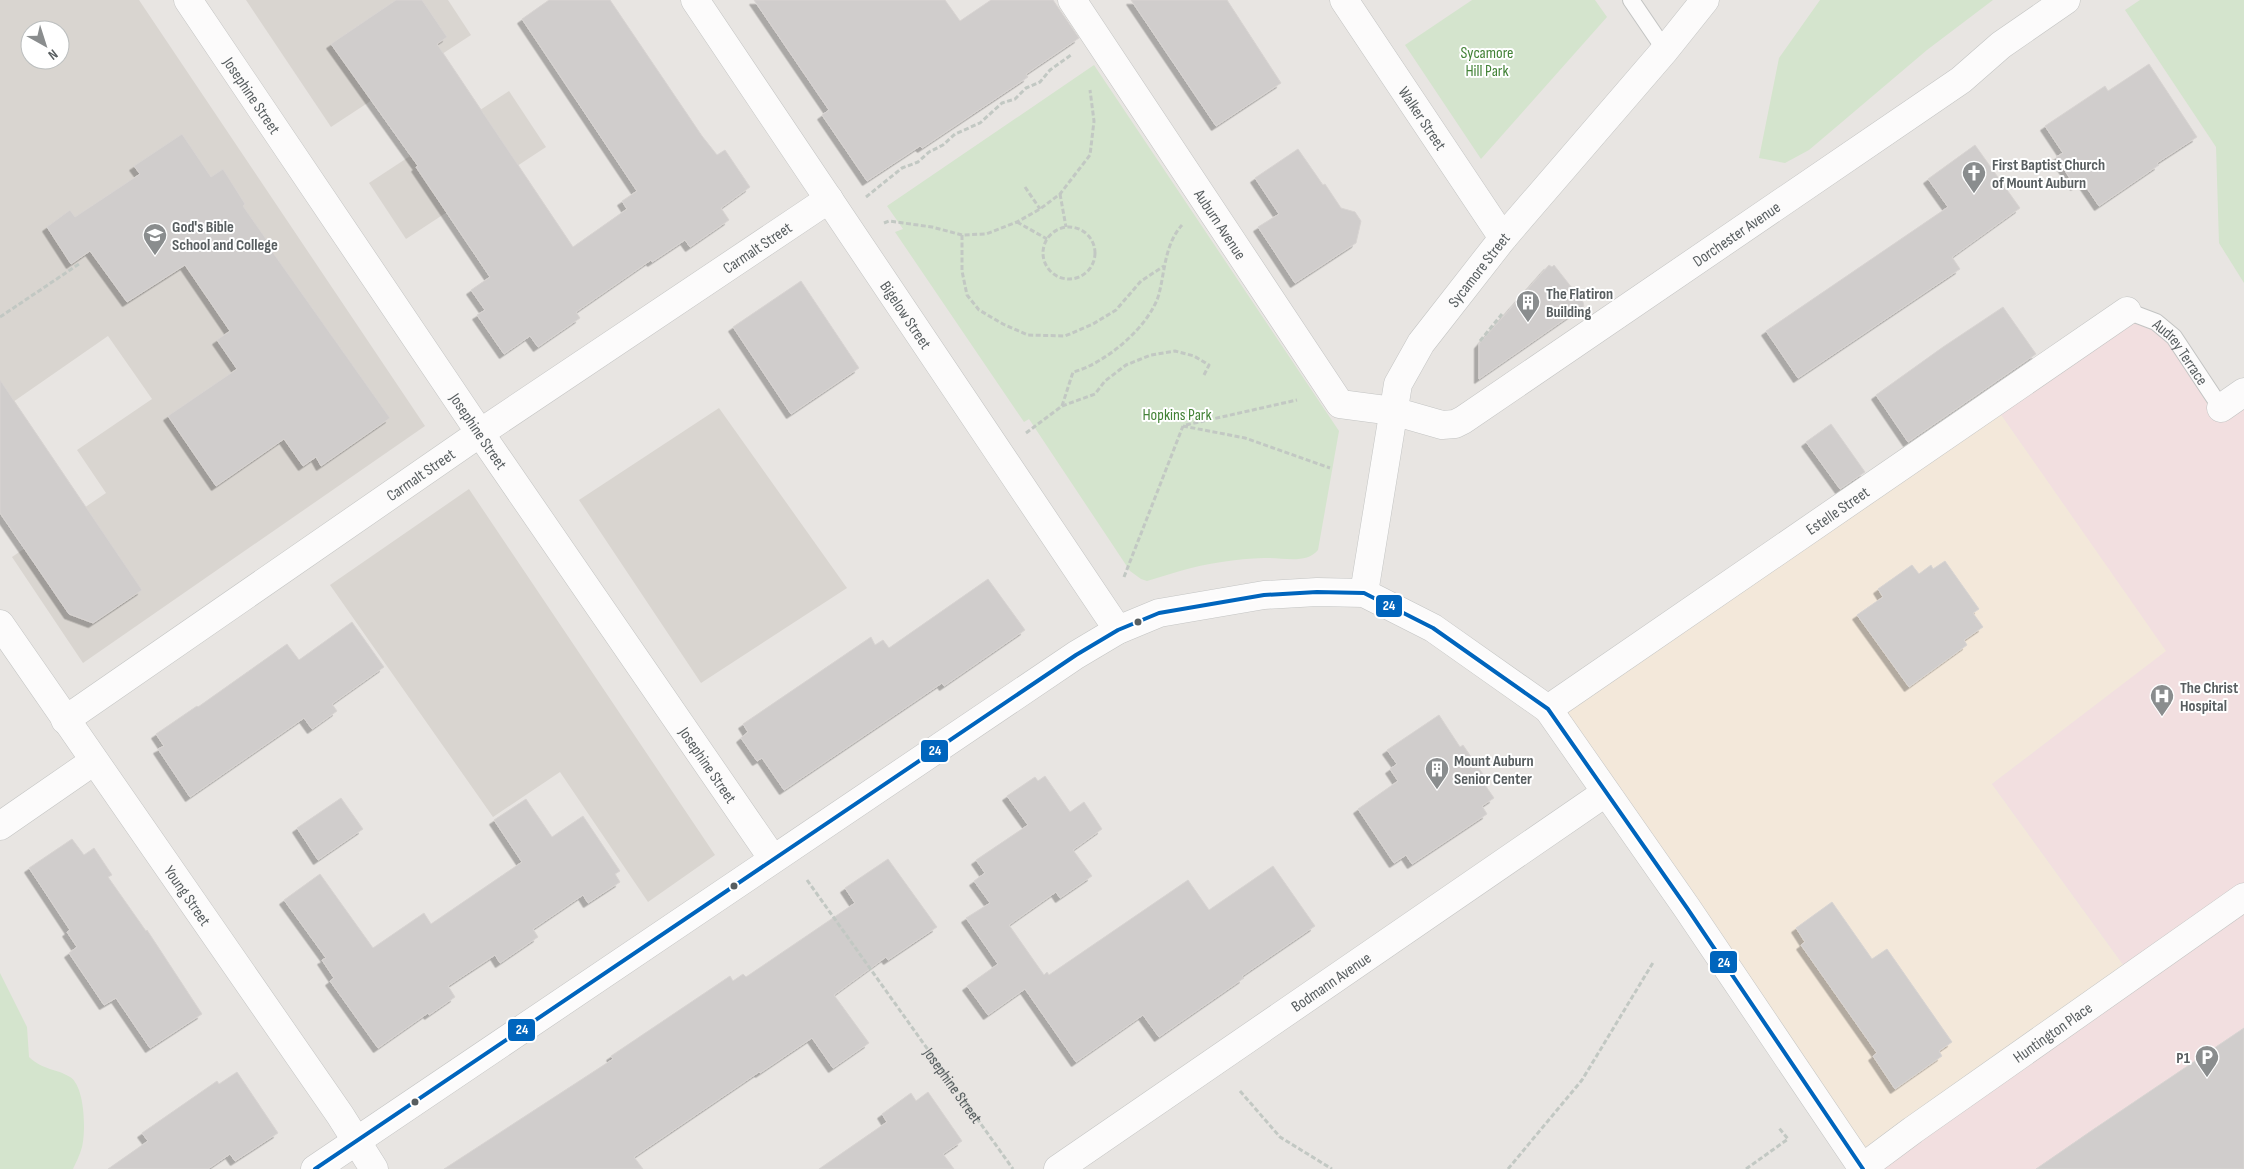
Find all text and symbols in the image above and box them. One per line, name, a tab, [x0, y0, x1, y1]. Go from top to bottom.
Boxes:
north arrow	[20, 20, 70, 70]
park label: Sycamore Hill Park	[1461, 44, 1513, 81]
text: N	[45, 46, 61, 64]
street label: Josephine Street	[218, 53, 284, 138]
street label: Walker Street	[1394, 84, 1450, 154]
place label: First Baptist Church of Mount Auburn	[1992, 156, 2105, 193]
church icon: First Baptist Church of Mount Auburn	[1961, 160, 1987, 194]
street label: Auburn Avenue	[1189, 186, 1250, 264]
street label: Dorchester Avenue	[1690, 198, 1784, 271]
place label: God's Bible School and College	[172, 218, 278, 255]
street label: Carmalt Street	[720, 219, 796, 278]
school or university icon: God's Bible School and College	[142, 222, 168, 256]
street label: Sycamore Street	[1445, 229, 1514, 311]
street label: Bigelow Street	[875, 278, 935, 353]
place label: The Flatiron Building	[1546, 285, 1613, 322]
building icon: The Flatiron Building	[1515, 289, 1541, 323]
street label: Audrey Terrace	[2148, 315, 2211, 389]
street label: Josephine Street	[444, 389, 510, 474]
park label: Hopkins Park	[1142, 406, 1212, 425]
street label: Carmalt Street	[383, 445, 459, 506]
street label: Estelle Street	[1803, 483, 1873, 540]
line badge: 24	[1375, 594, 1403, 618]
text: 24	[1383, 597, 1396, 614]
unlabelled marker	[1133, 617, 1143, 627]
place label: The Christ Hospital	[2180, 679, 2238, 716]
hospital icon: The Christ Hospital	[2149, 683, 2175, 717]
street label: Josephine Street	[674, 723, 740, 808]
line badge: 24	[920, 739, 949, 763]
text: 24	[929, 742, 942, 759]
place label: Mount Auburn Senior Center	[1454, 752, 1534, 789]
building icon: Mount Auburn Senior Center	[1424, 756, 1450, 790]
street label: Young Street	[159, 862, 214, 930]
unlabelled marker	[729, 881, 739, 891]
street label: Bodmann Avenue	[1288, 949, 1375, 1017]
line badge: 24	[1709, 950, 1738, 974]
text: 24	[1718, 954, 1731, 971]
street label: Huntington Place	[2010, 999, 2096, 1068]
line badge: 24	[507, 1018, 536, 1042]
text: 24	[516, 1021, 529, 1038]
street label: Josephine Street	[918, 1044, 985, 1128]
parking icon: P1	[2194, 1044, 2220, 1078]
place label: P1	[2176, 1049, 2191, 1068]
unlabelled marker	[410, 1097, 420, 1107]

